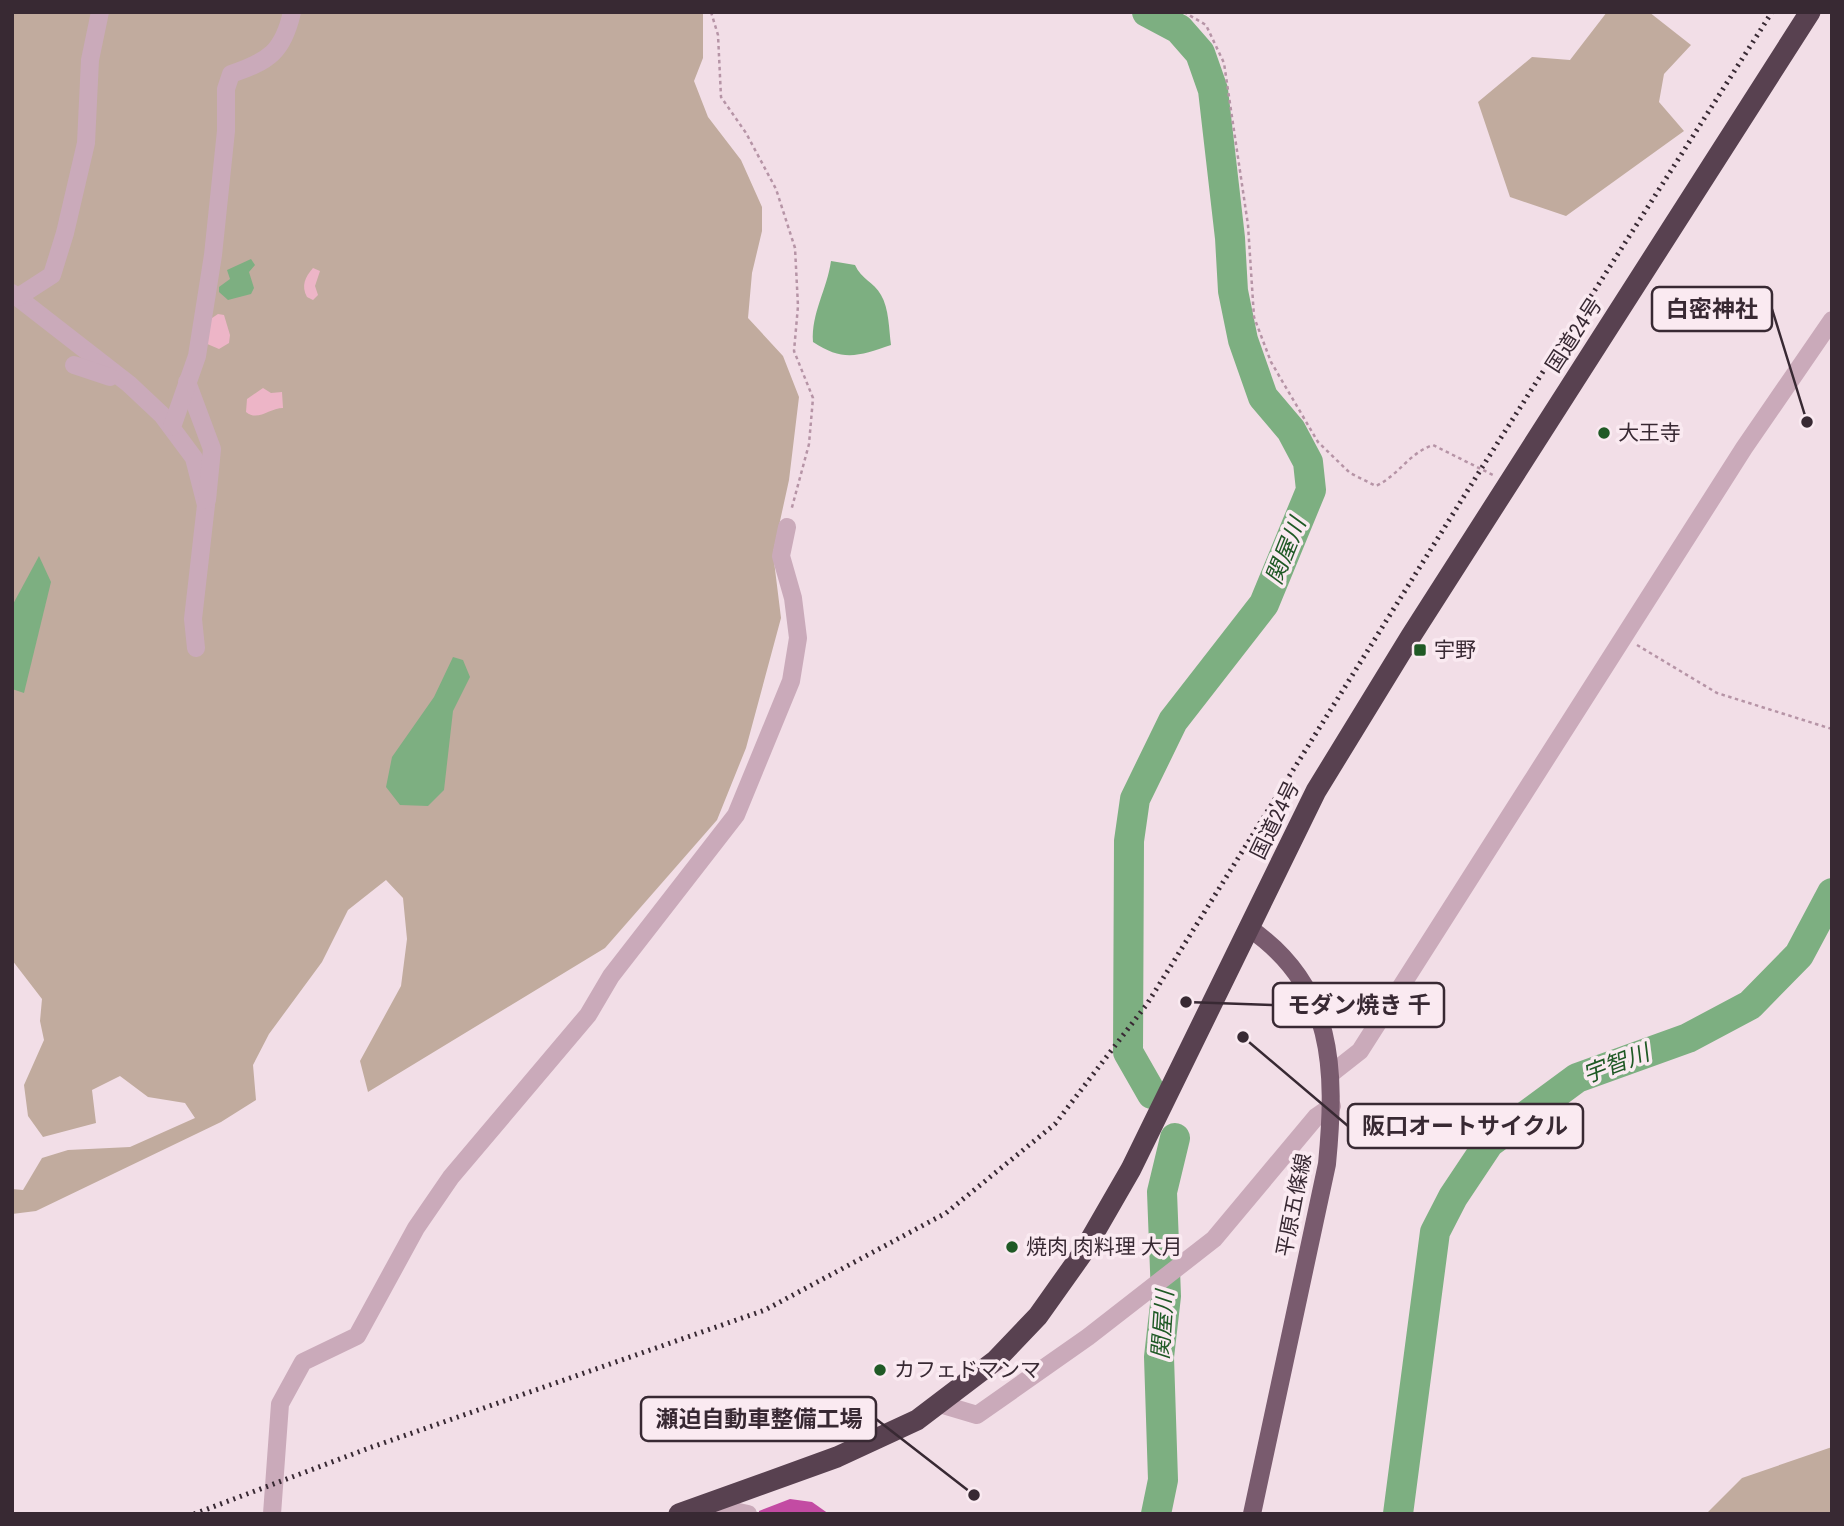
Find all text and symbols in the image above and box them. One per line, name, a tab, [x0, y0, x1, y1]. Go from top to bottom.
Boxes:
callout: 白密神社	[1652, 287, 1772, 331]
street label: 国道24号	[1541, 293, 1607, 377]
text: 白密神社	[1666, 296, 1758, 323]
place label: 大王寺	[1618, 421, 1681, 445]
marker: 大王寺	[1596, 425, 1612, 441]
water label: 関屋川	[1261, 511, 1313, 588]
place label: 宇野	[1434, 638, 1476, 662]
marker: 宇野	[1412, 642, 1428, 658]
street label: 国道24号	[1246, 777, 1304, 863]
callout: モダン焼き 千	[1273, 983, 1444, 1027]
text: モダン焼き 千	[1287, 992, 1431, 1019]
water label: 宇智川	[1579, 1038, 1656, 1089]
callout: 阪口オートサイクル	[1348, 1104, 1583, 1148]
text: 阪口オートサイクル	[1362, 1113, 1568, 1140]
street label: 平原五條線	[1272, 1151, 1316, 1259]
place label: 焼肉 肉料理 大月	[1026, 1235, 1183, 1259]
marker: 焼肉 肉料理 大月	[1004, 1239, 1020, 1255]
water label: 関屋川	[1147, 1287, 1179, 1360]
place label: カフェドマンマ	[894, 1358, 1041, 1382]
marker: カフェドマンマ	[872, 1362, 888, 1378]
callout: 瀬迫自動車整備工場	[641, 1397, 876, 1441]
text: 瀬迫自動車整備工場	[656, 1406, 863, 1433]

